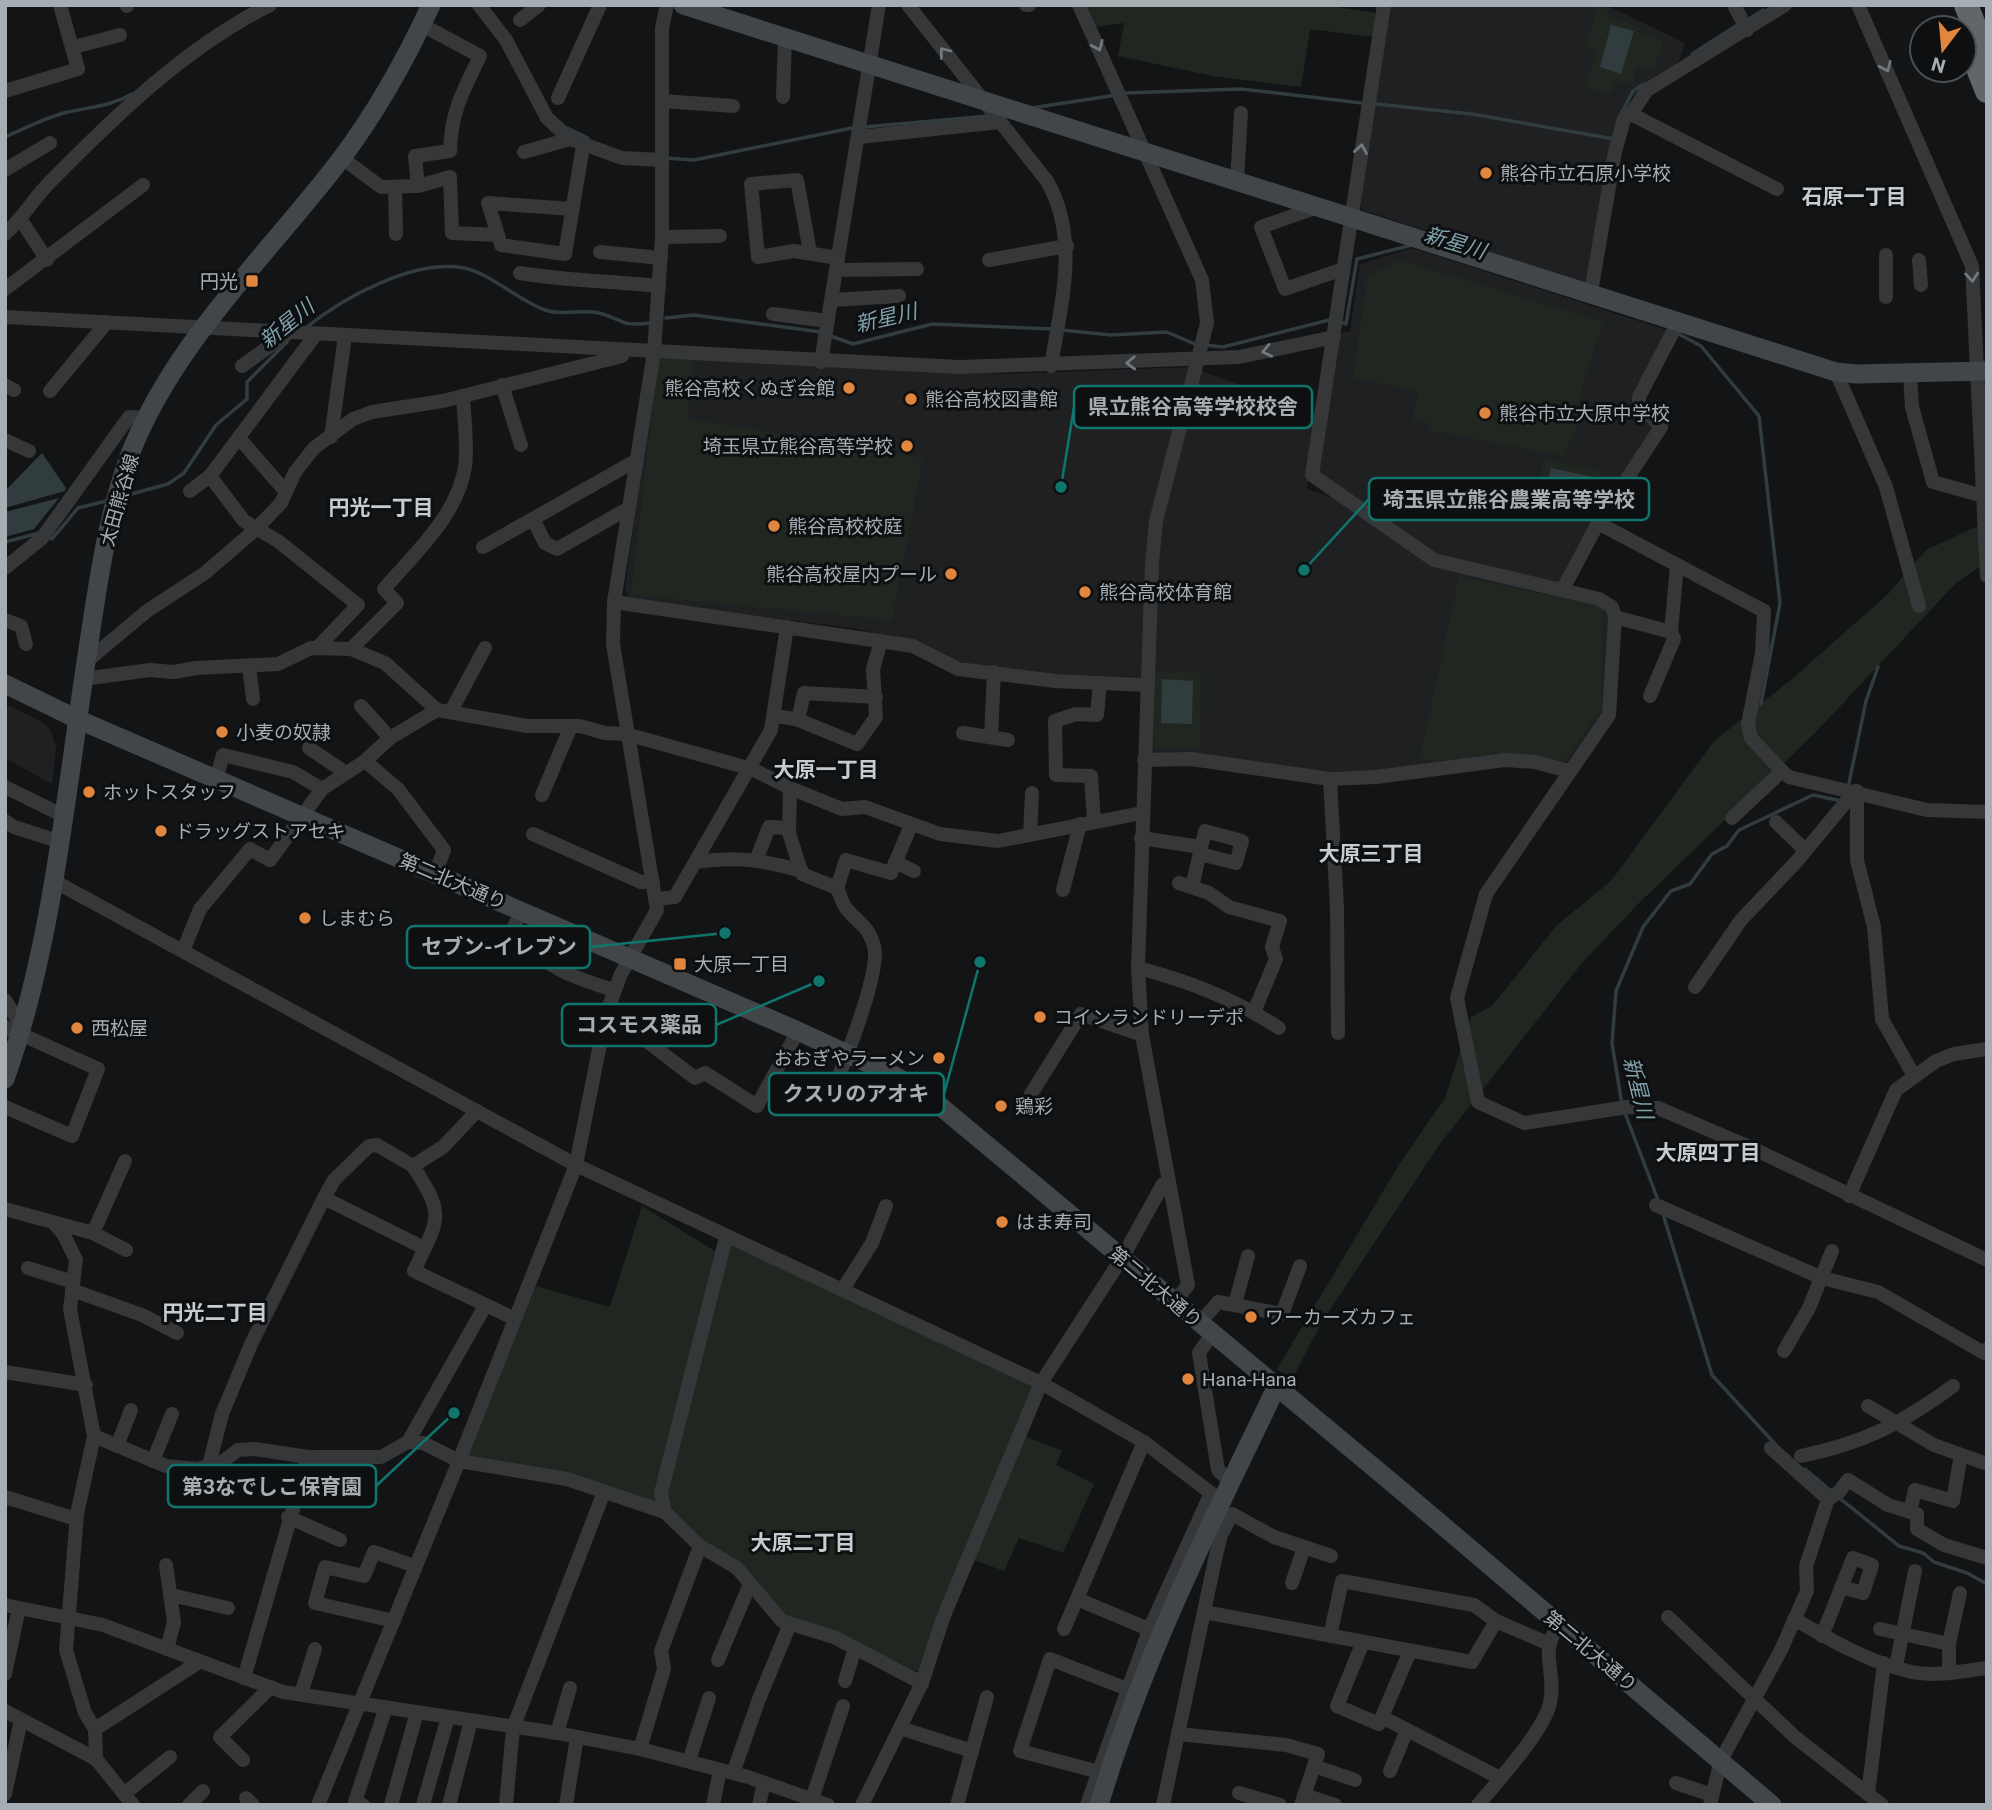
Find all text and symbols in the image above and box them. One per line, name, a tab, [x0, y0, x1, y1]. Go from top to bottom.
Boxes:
north arrow	[1908, 14, 1978, 84]
one-way arrow	[1090, 39, 1104, 51]
one-way arrow	[940, 47, 952, 60]
text: N	[1929, 52, 1948, 78]
one-way arrow	[1878, 60, 1892, 72]
one-way arrow	[1354, 143, 1369, 155]
place label: 熊谷市立石原小学校	[1500, 162, 1671, 185]
marker: 熊谷市立石原小学校	[1478, 165, 1494, 181]
district label: 石原一丁目	[1802, 185, 1907, 209]
water label: 新星川	[1421, 222, 1491, 264]
place label: 円光	[200, 270, 238, 293]
one-way arrow	[1964, 272, 1979, 283]
marker: 円光	[244, 273, 260, 289]
water label: 新星川	[255, 294, 321, 353]
water label: 新星川	[853, 299, 921, 337]
one-way arrow	[1261, 343, 1273, 358]
one-way arrow	[1126, 356, 1137, 371]
place label: 熊谷高校くぬぎ会館	[664, 377, 835, 400]
marker: 熊谷高校くぬぎ会館	[841, 380, 857, 396]
callout: 県立熊谷高等学校校舎	[1074, 386, 1312, 428]
place label: 熊谷高校図書館	[925, 388, 1058, 411]
marker: 熊谷高校図書館	[903, 391, 919, 407]
text: 県立熊谷高等学校校舎	[1088, 395, 1298, 419]
place label: 熊谷市立大原中学校	[1499, 402, 1670, 425]
marker: 熊谷市立大原中学校	[1477, 405, 1493, 421]
place label: 埼玉県立熊谷高等学校	[703, 435, 893, 458]
marker: 埼玉県立熊谷高等学校	[899, 438, 915, 454]
street label: 太田熊谷線	[95, 451, 144, 549]
callout: 埼玉県立熊谷農業高等学校	[1369, 478, 1649, 520]
text: 埼玉県立熊谷農業高等学校	[1383, 488, 1635, 512]
district label: 円光一丁目	[329, 496, 434, 520]
place label: 熊谷高校校庭	[788, 515, 902, 538]
marker: 熊谷高校校庭	[766, 518, 782, 534]
place label: 熊谷高校屋内プール	[766, 563, 937, 586]
marker: 熊谷高校屋内プール	[943, 566, 959, 582]
place label: 熊谷高校体育館	[1099, 581, 1232, 604]
marker: 熊谷高校体育館	[1077, 584, 1093, 600]
place label: 小麦の奴隷	[236, 721, 331, 744]
marker: 小麦の奴隷	[214, 724, 230, 740]
district label: 大原一丁目	[774, 758, 879, 782]
place label: ホットスタッフ	[103, 781, 236, 804]
marker: ホットスタッフ	[81, 784, 97, 800]
place label: ドラッグストアセキ	[175, 820, 346, 843]
marker: ドラッグストアセキ	[153, 823, 169, 839]
district label: 大原三丁目	[1319, 842, 1424, 866]
street label: 第二北大通り	[396, 849, 510, 914]
place label: しまむら	[319, 907, 395, 930]
marker: しまむら	[297, 910, 313, 926]
callout: セブン-イレブン	[407, 926, 590, 968]
text: セブン-イレブン	[421, 935, 577, 959]
place label: 大原一丁目	[694, 953, 789, 976]
marker: 大原一丁目	[672, 956, 688, 972]
callout: コスモス薬品	[562, 1004, 716, 1046]
place label: コインランドリーデポ	[1054, 1006, 1244, 1029]
marker: コインランドリーデポ	[1032, 1009, 1048, 1025]
text: コスモス薬品	[576, 1013, 702, 1037]
place label: 西松屋	[91, 1017, 148, 1040]
marker: 西松屋	[69, 1020, 85, 1036]
place label: おおぎやラーメン	[774, 1047, 925, 1070]
marker: おおぎやラーメン	[931, 1050, 947, 1066]
water label: 新星川	[1619, 1055, 1658, 1123]
callout: クスリのアオキ	[769, 1073, 944, 1115]
text: クスリのアオキ	[783, 1082, 929, 1106]
place label: 鶏彩	[1015, 1095, 1053, 1118]
marker: 鶏彩	[993, 1098, 1009, 1114]
district label: 大原四丁目	[1656, 1141, 1761, 1165]
place label: はま寿司	[1016, 1211, 1092, 1234]
marker: はま寿司	[994, 1214, 1010, 1230]
street label: 第二北大通り	[1105, 1242, 1207, 1333]
district label: 円光二丁目	[163, 1301, 268, 1325]
place label: ワーカーズカフェ	[1265, 1306, 1416, 1329]
marker: ワーカーズカフェ	[1243, 1309, 1259, 1325]
place label: Hana-Hana	[1202, 1368, 1297, 1391]
marker: Hana-Hana	[1180, 1371, 1196, 1387]
callout: 第3なでしこ保育園	[168, 1465, 376, 1507]
text: 第3なでしこ保育園	[182, 1475, 362, 1499]
district label: 大原二丁目	[751, 1531, 856, 1555]
street label: 第二北大通り	[1540, 1606, 1642, 1697]

